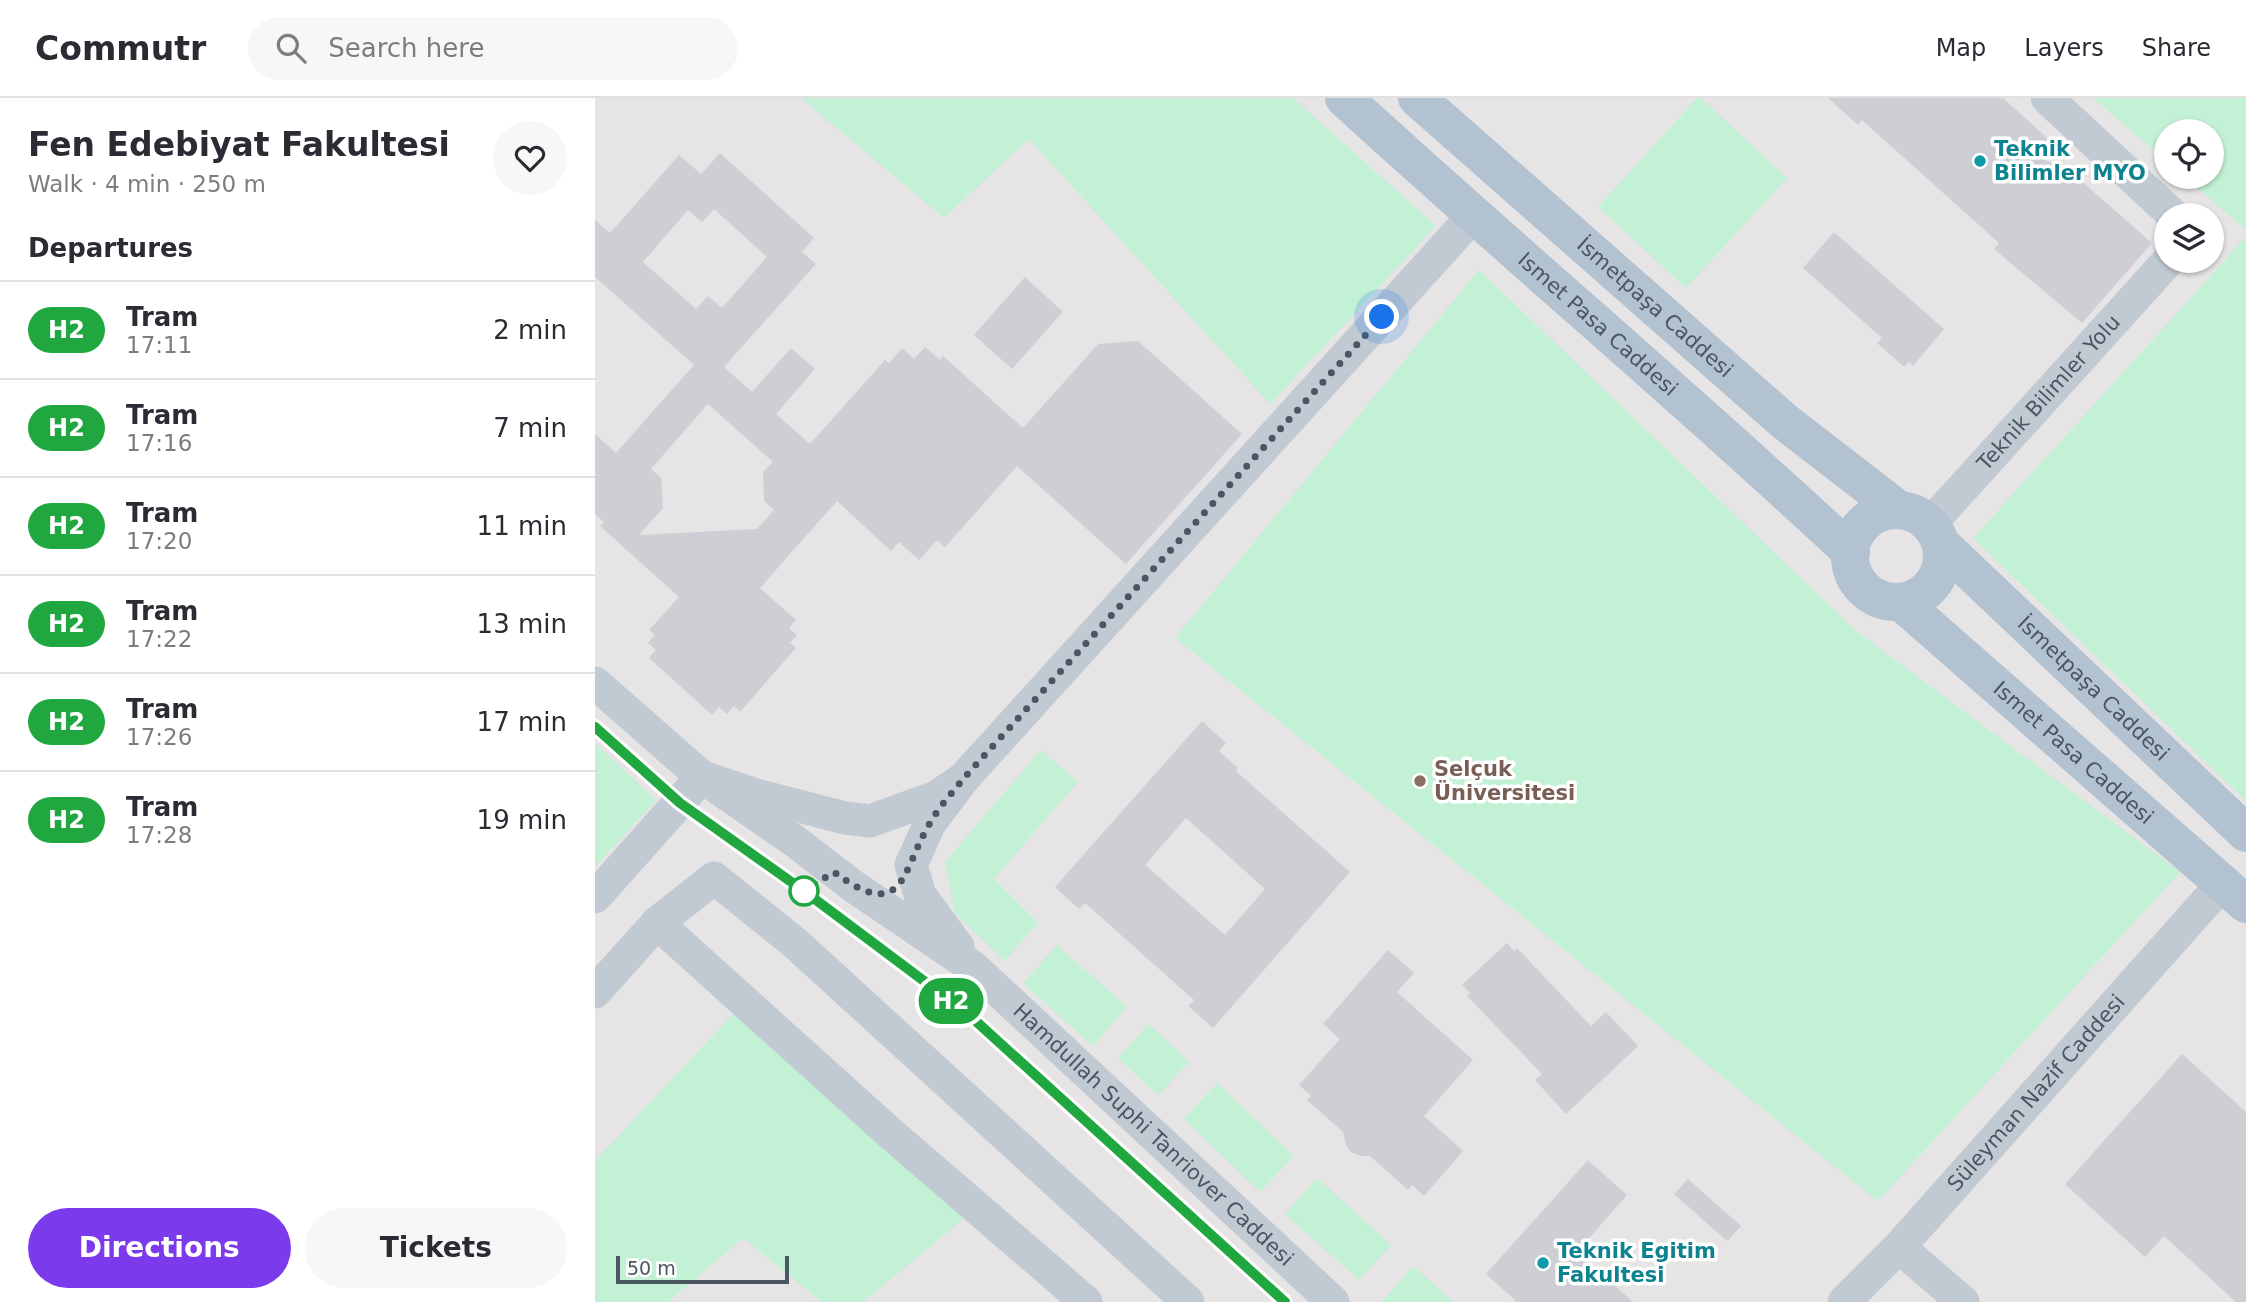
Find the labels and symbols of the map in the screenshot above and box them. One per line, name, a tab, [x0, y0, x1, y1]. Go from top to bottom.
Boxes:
place label: Teknik Bilimler MYO	[1994, 137, 2146, 185]
marker: Teknik Bilimler MYO	[1972, 153, 1988, 169]
street label: İsmetpaşa Caddesi	[1572, 232, 1738, 382]
street label: Ismet Pasa Caddesi	[1513, 248, 1682, 401]
your location	[1364, 299, 1399, 334]
street label: Teknik Bilimler Yolu	[1972, 310, 2125, 476]
street label: İsmetpaşa Caddesi	[2013, 610, 2174, 766]
street label: Ismet Pasa Caddesi	[1988, 676, 2158, 829]
place label: Selçuk Üniversitesi	[1434, 757, 1575, 805]
marker: Selçuk Üniversitesi	[1412, 773, 1428, 789]
unlabelled marker	[789, 876, 819, 906]
line badge: H2	[919, 978, 983, 1024]
street label: Süleyman Nazif Caddesi	[1942, 990, 2130, 1196]
street label: Hamdullah Suphi Tanriover Caddesi	[1008, 999, 1298, 1271]
place label: Teknik Egitim Fakultesi	[1557, 1239, 1716, 1287]
scale bar	[616, 1253, 789, 1285]
marker: Teknik Egitim Fakultesi	[1535, 1255, 1551, 1271]

